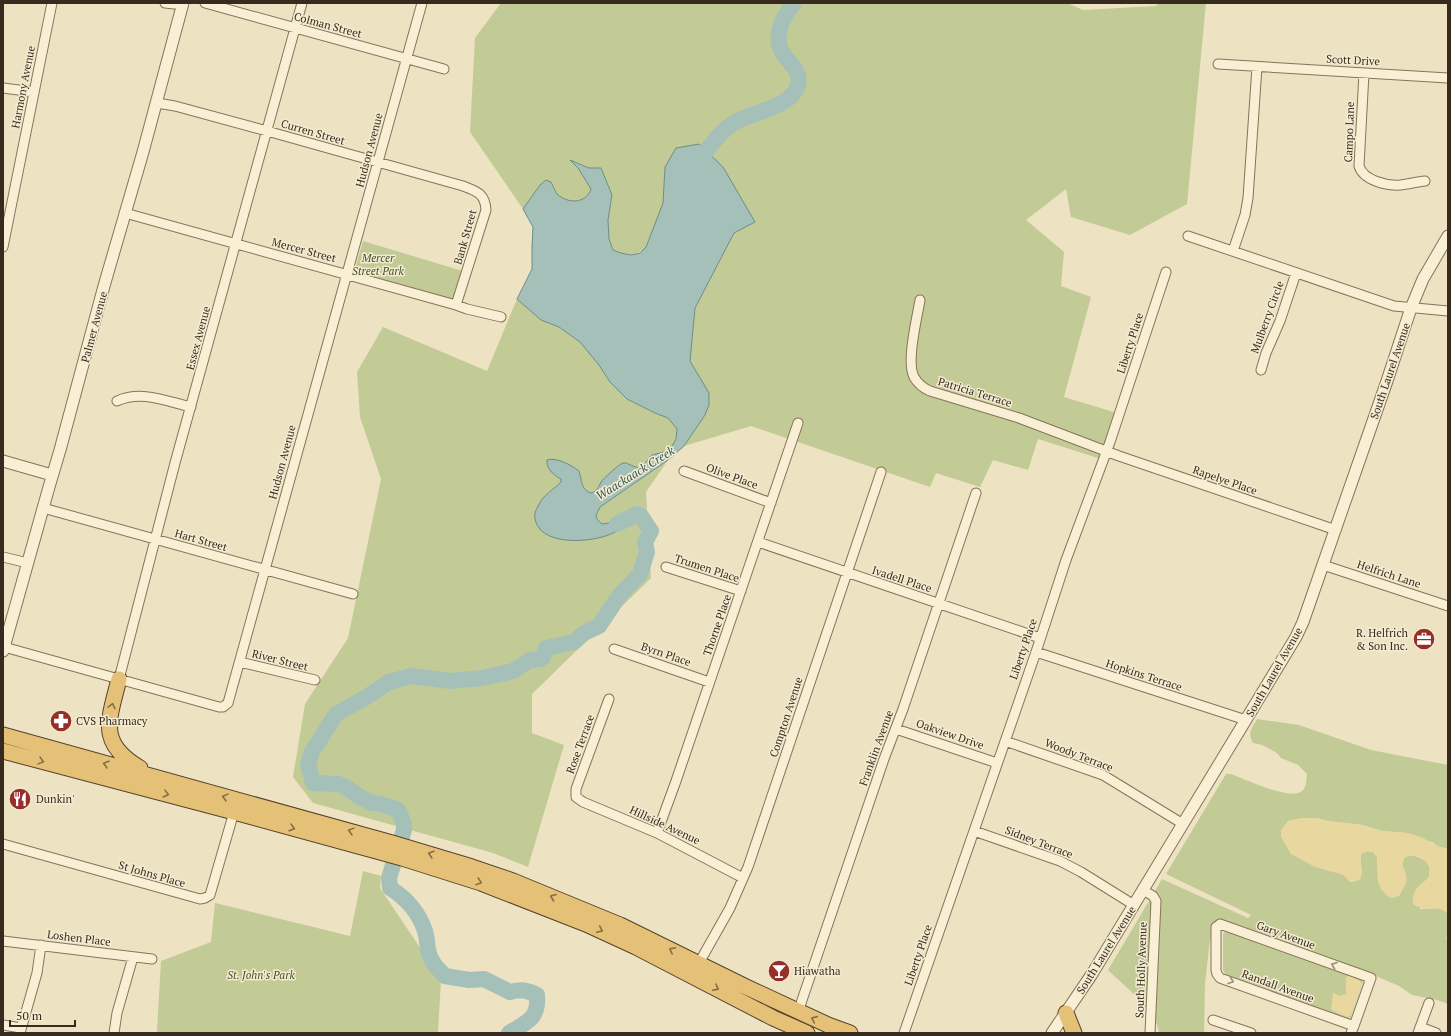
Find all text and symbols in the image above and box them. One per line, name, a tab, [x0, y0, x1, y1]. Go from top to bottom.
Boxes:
street label: Colman Street	[292, 9, 364, 41]
street label: Harmony Avenue	[8, 44, 38, 130]
street label: Scott Drive	[1326, 52, 1381, 68]
street label: Campo Lane	[1341, 101, 1357, 163]
street label: Hudson Avenue	[352, 111, 386, 189]
street label: Curren Street	[279, 116, 347, 148]
street label: Bank Street	[450, 208, 480, 266]
street label: Mercer Street	[270, 235, 338, 265]
park label: Mercer Street Park	[352, 251, 405, 278]
street label: Mulberry Circle	[1247, 278, 1287, 355]
street label: Palmer Avenue	[78, 289, 110, 364]
street label: Essex Avenue	[183, 304, 213, 371]
street label: Liberty Place	[1114, 310, 1147, 375]
street label: South Laurel Avenue	[1367, 321, 1413, 421]
street label: Patricia Terrace	[936, 374, 1014, 410]
street label: Hudson Avenue	[265, 423, 299, 501]
water label: Waackaack Creek	[593, 443, 677, 503]
street label: Olive Place	[704, 460, 760, 492]
street label: Rapelye Place	[1191, 462, 1259, 498]
street label: Hart Street	[173, 526, 229, 554]
street label: Trumen Place	[673, 551, 742, 585]
street label: Helfrich Lane	[1355, 557, 1423, 591]
street label: Ivadell Place	[870, 563, 934, 595]
street label: Thorne Place	[700, 592, 734, 658]
street label: Liberty Place	[1006, 616, 1040, 681]
street label: South Laurel Avenue	[1243, 624, 1306, 719]
place label: R. Helfrich & Son Inc.	[1356, 626, 1409, 653]
office icon: R. Helfrich & Son Inc.	[1411, 626, 1437, 652]
street label: Byrn Place	[639, 639, 693, 669]
street label: River Street	[250, 646, 310, 674]
street label: Hopkins Terrace	[1104, 656, 1184, 694]
street label: Compton Avenue	[766, 675, 806, 759]
one-way arrow	[108, 703, 116, 709]
pharmacy icon: CVS Pharmacy	[48, 708, 74, 734]
street label: Franklin Avenue	[856, 708, 896, 788]
street label: Rose Terrace	[563, 712, 597, 776]
place label: CVS Pharmacy	[76, 714, 148, 728]
street label: Oakview Drive	[914, 716, 986, 752]
street label: Woody Terrace	[1043, 736, 1116, 775]
one-way arrow	[37, 756, 44, 765]
one-way arrow	[102, 760, 109, 769]
restaurant icon: Dunkin'	[7, 786, 33, 812]
one-way arrow	[163, 789, 170, 797]
place label: Dunkin'	[36, 792, 75, 806]
one-way arrow	[222, 793, 229, 802]
street label: Hillside Avenue	[628, 803, 703, 848]
one-way arrow	[288, 823, 295, 832]
street label: Sidney Terrace	[1003, 823, 1075, 862]
one-way arrow	[348, 828, 354, 836]
one-way arrow	[427, 850, 434, 859]
street label: St Johns Place	[117, 858, 187, 890]
one-way arrow	[476, 878, 483, 886]
one-way arrow	[550, 893, 557, 901]
street label: South Laurel Avenue	[1073, 903, 1139, 997]
street label: Gary Avenue	[1255, 918, 1318, 952]
street label: South Holly Avenue	[1132, 921, 1150, 1018]
street label: Liberty Place	[901, 922, 935, 987]
one-way arrow	[596, 925, 603, 933]
street label: Loshen Place	[46, 927, 112, 949]
one-way arrow	[669, 947, 676, 955]
bar icon: Hiawatha	[766, 958, 792, 984]
one-way arrow	[1331, 961, 1338, 970]
place label: Hiawatha	[794, 964, 841, 978]
street label: Randall Avenue	[1240, 966, 1316, 1006]
park label: St. John's Park	[227, 968, 295, 982]
one-way arrow	[1227, 977, 1234, 985]
one-way arrow	[712, 984, 719, 991]
scale bar	[10, 1002, 75, 1028]
text: 50 m	[16, 1008, 43, 1023]
one-way arrow	[811, 1016, 818, 1024]

